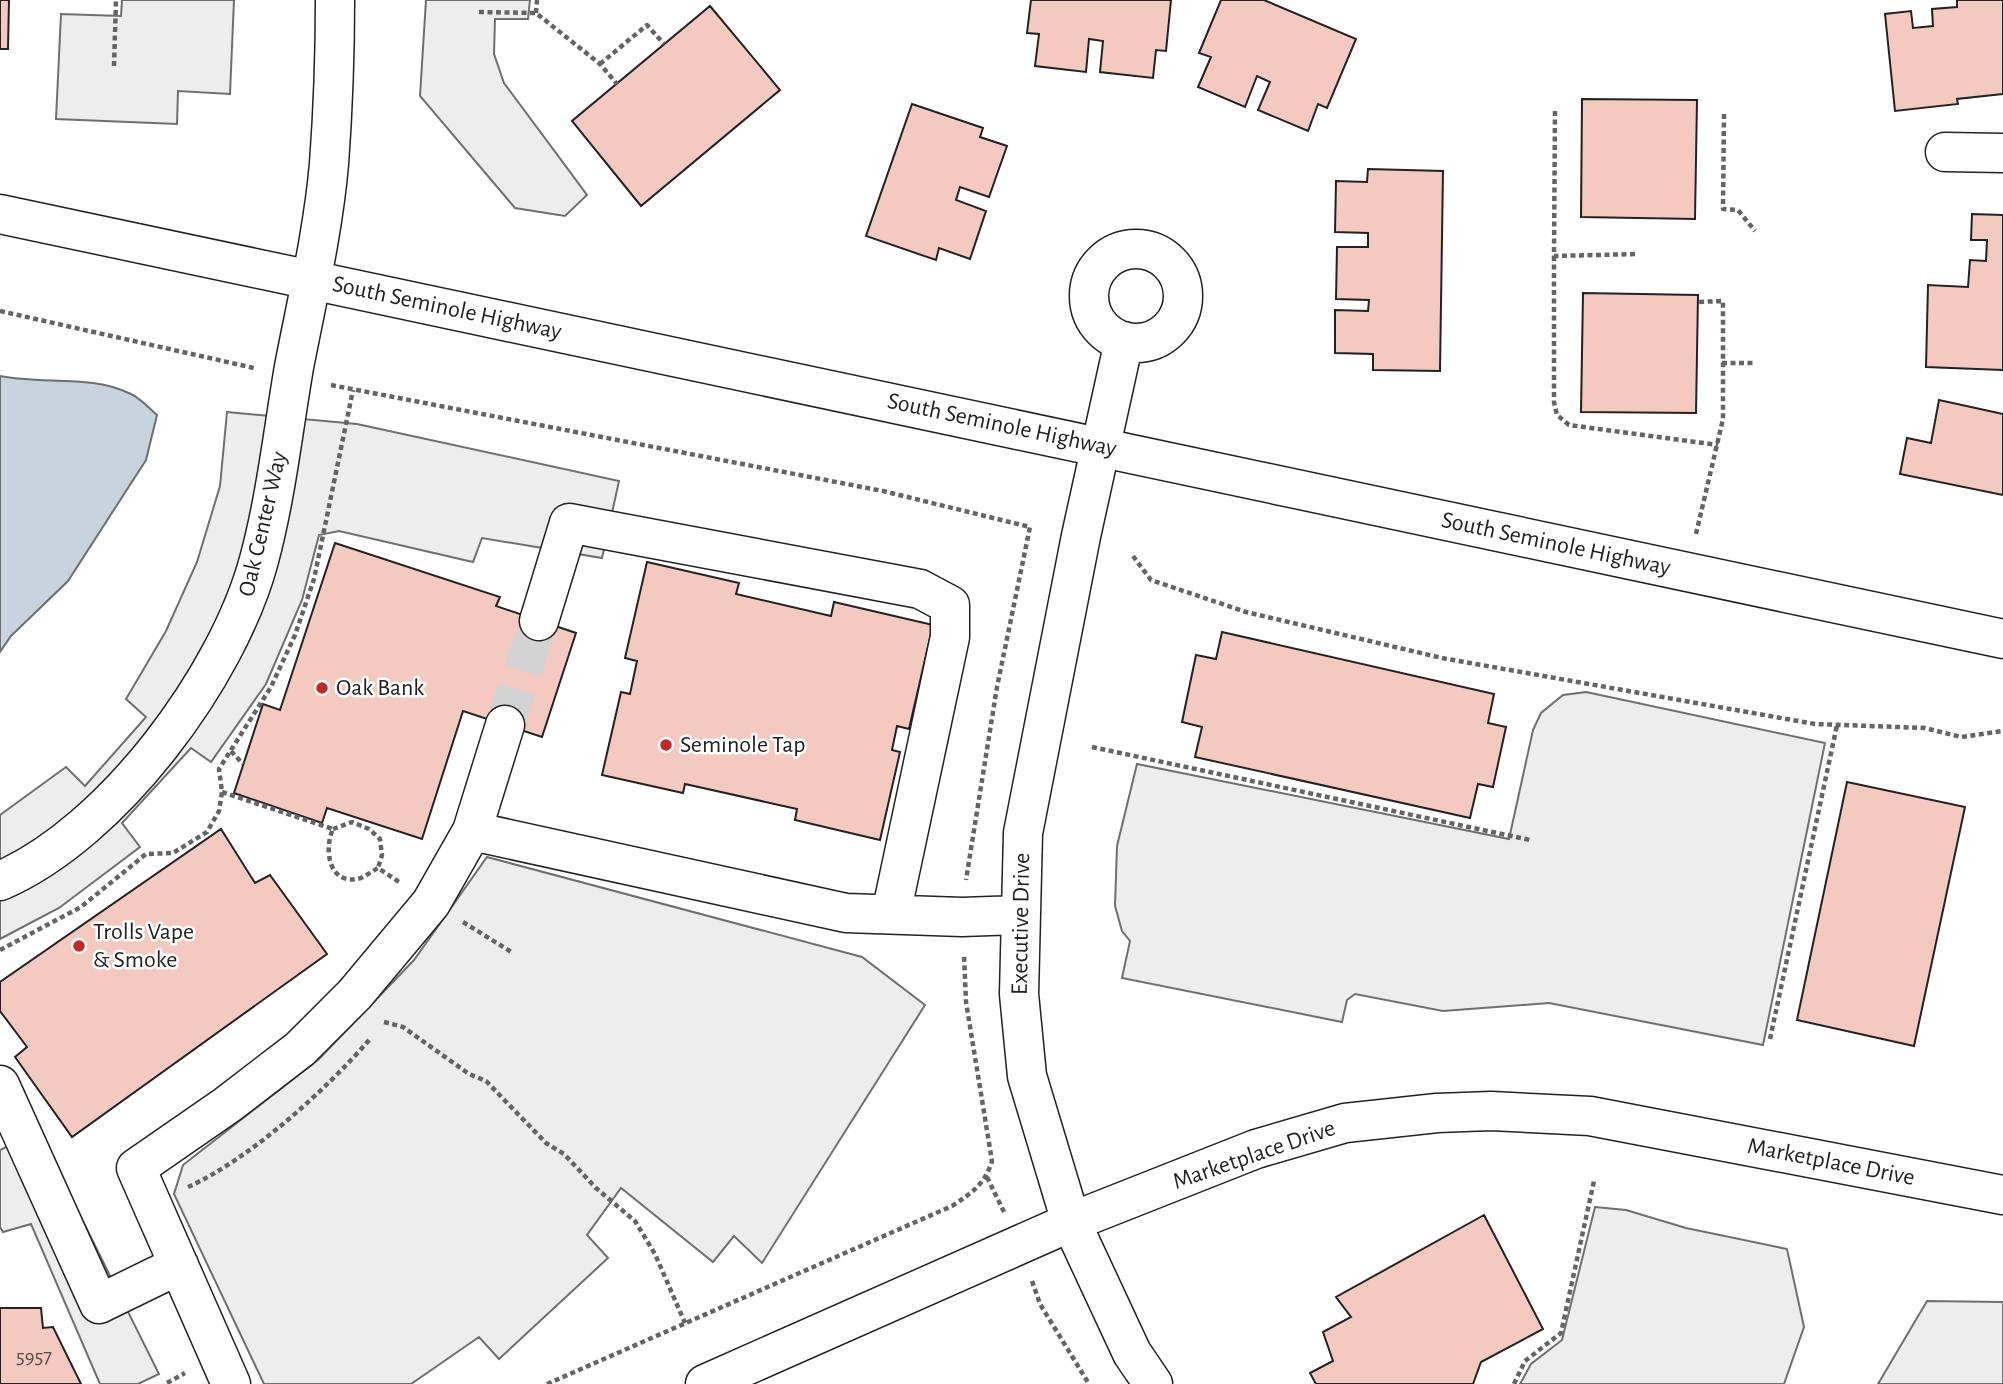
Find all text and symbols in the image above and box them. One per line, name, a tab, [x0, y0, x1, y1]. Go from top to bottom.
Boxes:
street label: South Seminole Highway	[330, 272, 564, 344]
street label: South Seminole Highway	[885, 389, 1119, 461]
street label: Oak Center Way	[235, 449, 291, 599]
street label: South Seminole Highway	[1439, 508, 1673, 580]
place label: Oak Bank	[336, 676, 424, 700]
marker: Oak Bank	[314, 680, 330, 696]
place label: Seminole Tap	[680, 733, 806, 757]
marker: Seminole Tap	[658, 737, 674, 753]
street label: Executive Drive	[1008, 853, 1034, 995]
place label: Trolls Vape & Smoke	[93, 920, 194, 972]
marker: Trolls Vape & Smoke	[71, 938, 87, 954]
street label: Marketplace Drive	[1170, 1116, 1338, 1194]
street label: Marketplace Drive	[1745, 1134, 1917, 1190]
house number: 5957	[16, 1346, 52, 1367]

